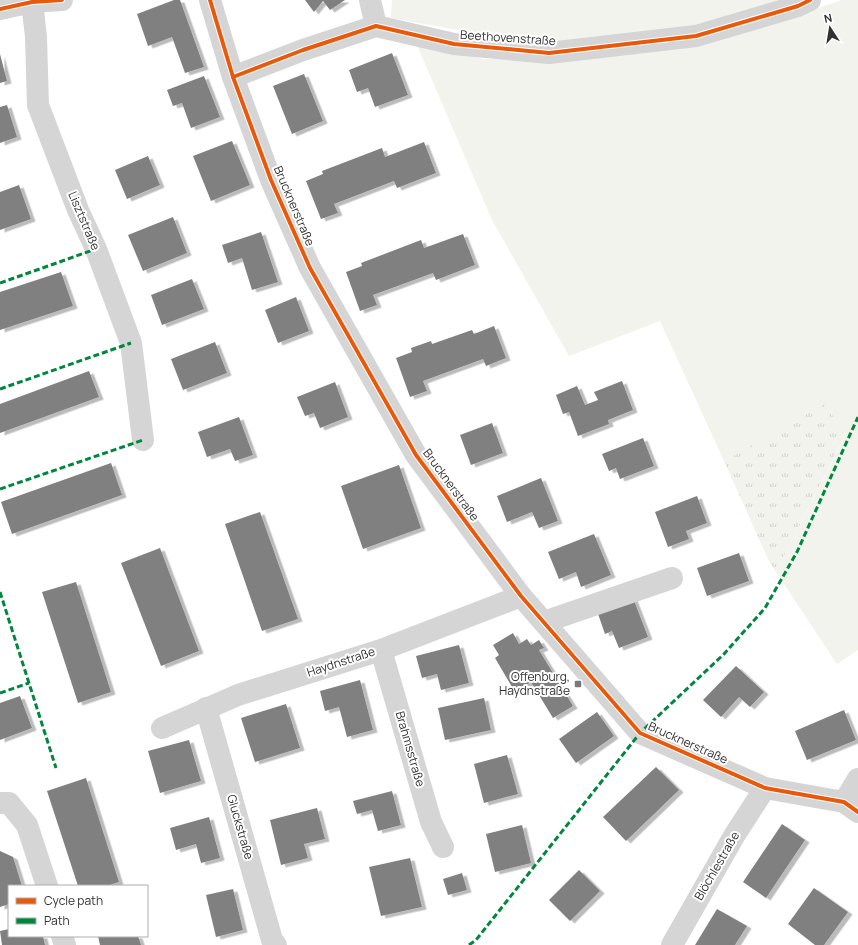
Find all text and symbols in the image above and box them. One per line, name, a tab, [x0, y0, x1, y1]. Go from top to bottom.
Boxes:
north arrow	[810, 8, 850, 48]
text: N	[822, 10, 833, 26]
street label: Beethovenstraße	[460, 26, 557, 49]
street label: Brucknerstraße	[270, 163, 319, 249]
street label: Lisztstraße	[64, 189, 104, 253]
street label: Brucknerstraße	[419, 445, 483, 524]
street label: Haydnstraße	[305, 642, 377, 681]
place label: Offenburg, Haydnstraße	[499, 668, 570, 699]
marker: Offenburg, Haydnstraße	[573, 679, 583, 689]
street label: Brahmsstraße	[392, 709, 429, 789]
street label: Brucknerstraße	[646, 717, 731, 768]
street label: Gluckstraße	[223, 792, 258, 861]
street label: Blöchlestraße	[690, 828, 743, 903]
legend	[8, 885, 148, 937]
text: Cycle path	[44, 892, 103, 909]
text: Path	[44, 912, 70, 929]

